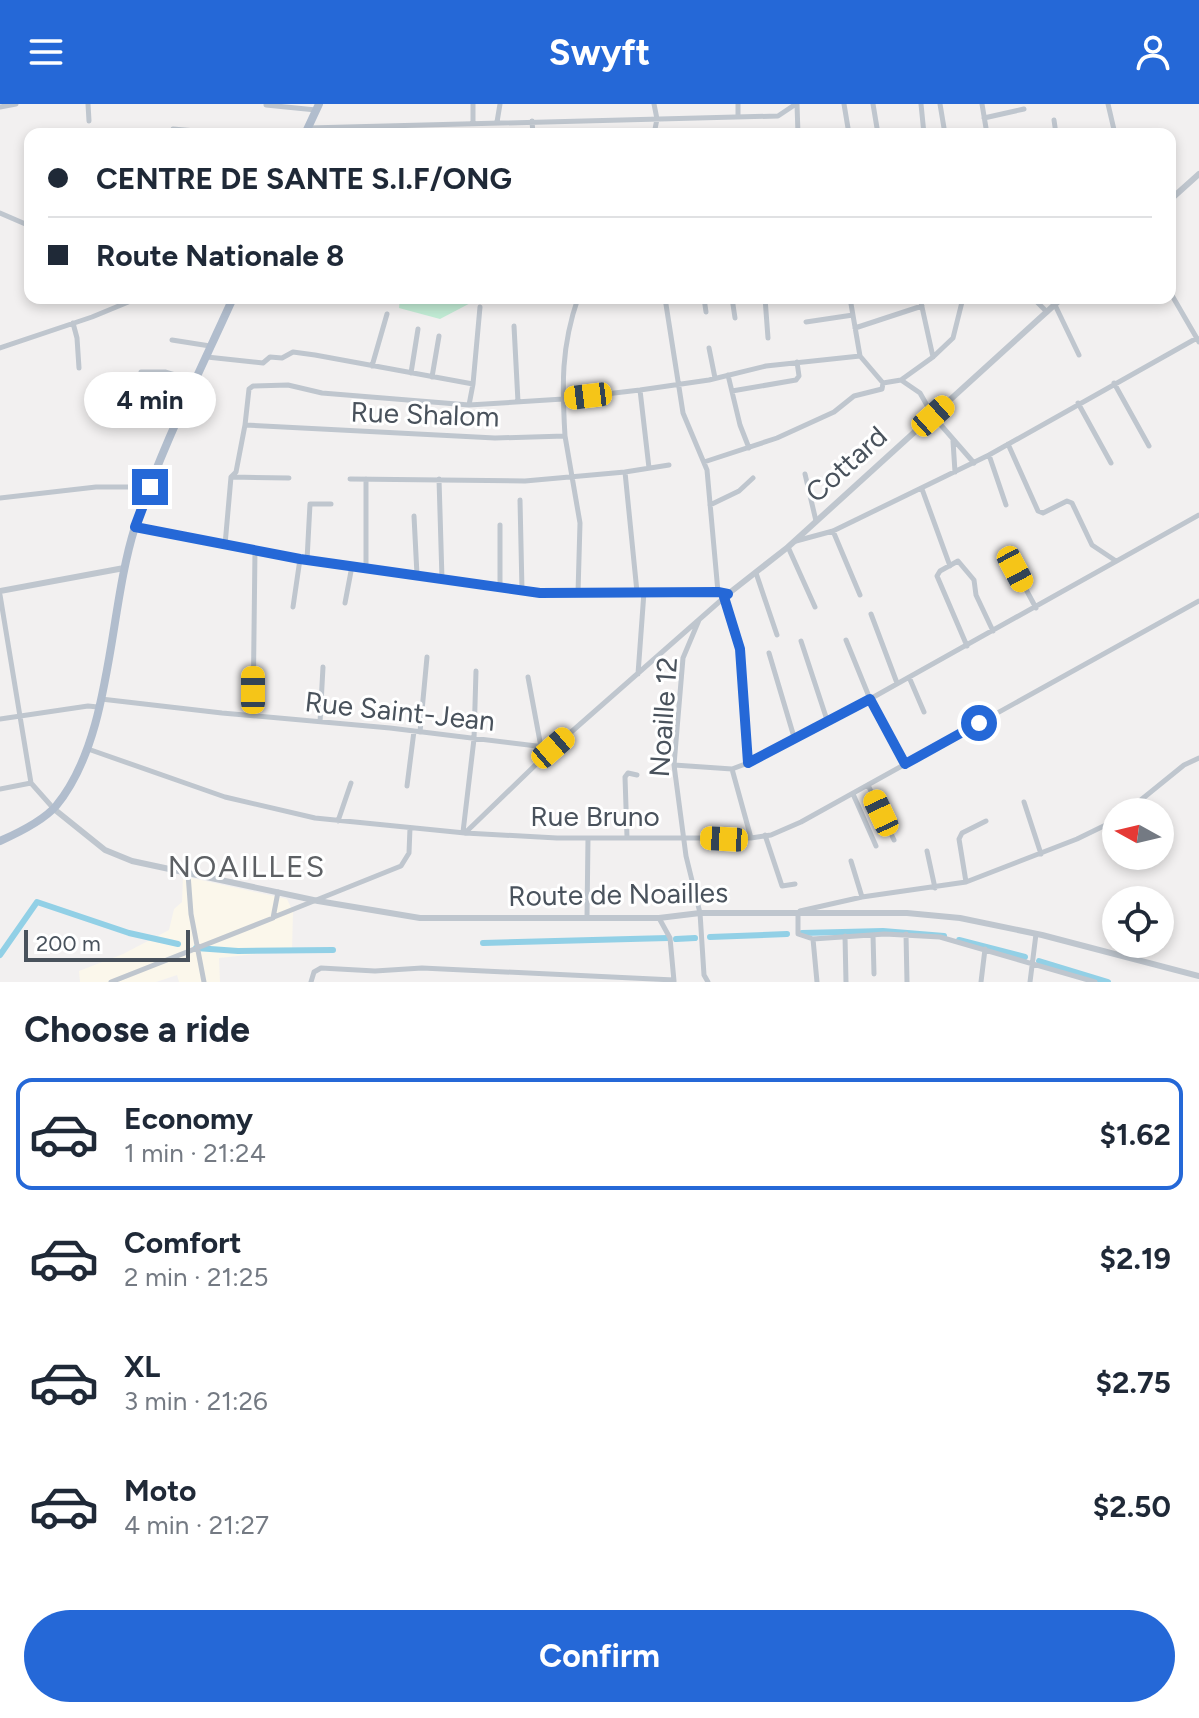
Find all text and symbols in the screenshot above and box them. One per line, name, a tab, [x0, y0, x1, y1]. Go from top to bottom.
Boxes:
icon: menu	[24, 30, 68, 74]
icon: person	[1131, 30, 1175, 74]
text: Swyft	[549, 31, 650, 74]
text: CENTRE DE SANTE S.I.F/ONG	[96, 160, 512, 197]
text: Route Nationale 8	[96, 237, 344, 274]
callout: 4 min	[84, 371, 216, 427]
car	[563, 381, 613, 411]
text: 4 min	[117, 384, 183, 416]
car	[907, 391, 959, 441]
street label: Rue Shalom	[350, 394, 500, 434]
street label: Cottard	[798, 419, 894, 509]
route end	[132, 469, 168, 505]
car	[993, 542, 1037, 596]
street label: Noaille 12	[642, 656, 684, 778]
car	[241, 666, 265, 714]
street label: Rue Saint-Jean	[303, 684, 497, 738]
route start	[961, 705, 997, 741]
car	[527, 723, 579, 773]
car	[860, 786, 902, 840]
north arrow	[1102, 798, 1174, 870]
map controls	[1102, 798, 1174, 958]
street label: Rue Bruno	[530, 799, 660, 833]
car	[699, 826, 749, 852]
district label: NOAILLES	[168, 848, 326, 885]
street label: Route de Noailles	[508, 875, 728, 913]
button: locate	[1102, 886, 1174, 958]
scale bar	[24, 926, 190, 962]
text: 200 m	[36, 930, 101, 957]
text: Choose a ride	[24, 1008, 250, 1051]
icon: car	[28, 1098, 100, 1170]
text: Economy	[124, 1100, 253, 1137]
text: $1.62	[1100, 1116, 1171, 1153]
text: 1 min · 21:24	[124, 1137, 266, 1169]
icon: car	[28, 1222, 100, 1294]
text: Comfort	[124, 1224, 242, 1261]
text: $2.19	[1100, 1240, 1171, 1277]
text: 2 min · 21:25	[124, 1261, 268, 1293]
icon: car	[28, 1346, 100, 1418]
text: XL	[124, 1348, 160, 1385]
text: $2.75	[1095, 1364, 1171, 1401]
text: 3 min · 21:26	[124, 1385, 268, 1417]
icon: car	[28, 1470, 100, 1542]
text: Moto	[124, 1472, 196, 1509]
text: $2.50	[1093, 1488, 1171, 1525]
text: 4 min · 21:27	[124, 1509, 269, 1541]
button: Confirm	[24, 1610, 1175, 1702]

